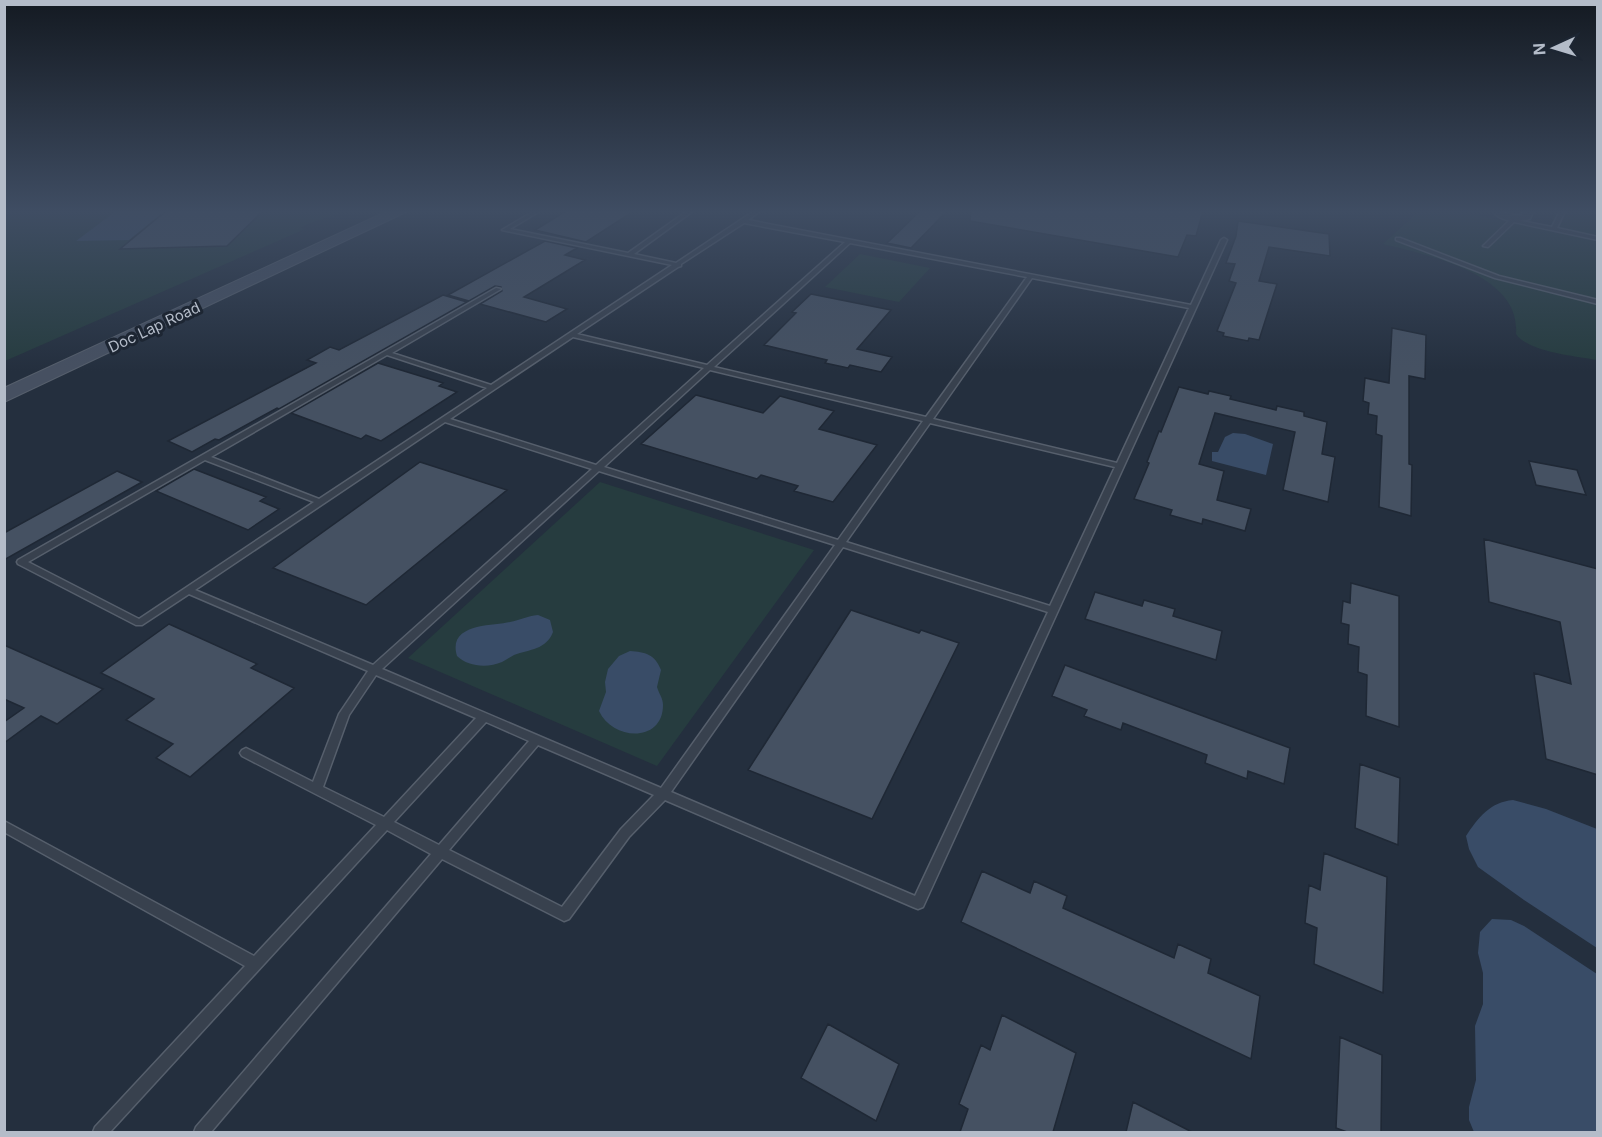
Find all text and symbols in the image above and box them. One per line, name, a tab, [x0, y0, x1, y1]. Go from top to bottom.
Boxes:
north arrow	[1524, 18, 1584, 78]
text: N	[1529, 42, 1549, 56]
street label: Doc Lap Road	[105, 297, 203, 357]

